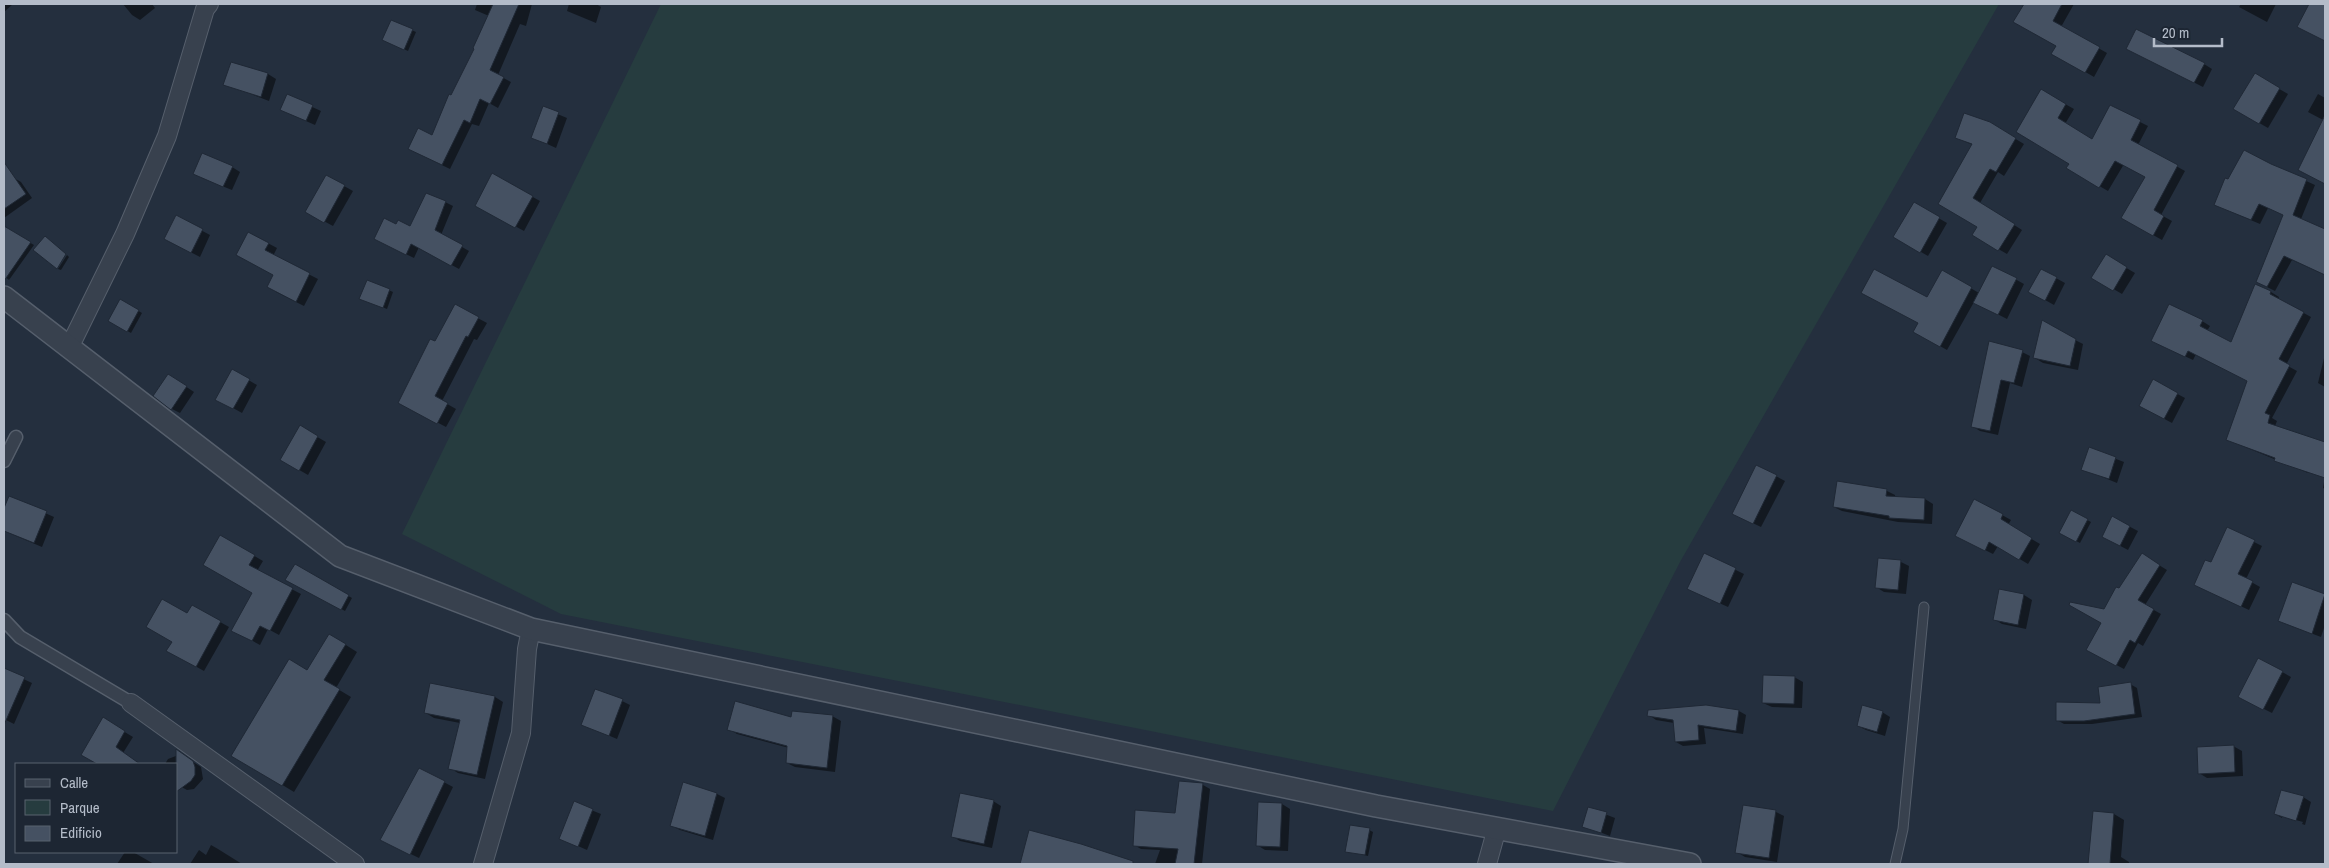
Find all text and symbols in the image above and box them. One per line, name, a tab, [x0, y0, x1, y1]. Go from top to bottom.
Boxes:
scale bar	[2154, 15, 2222, 47]
text: 20 m	[2162, 22, 2189, 43]
legend	[15, 763, 178, 853]
text: Calle	[60, 772, 88, 793]
text: Parque	[60, 797, 100, 818]
text: Edificio	[60, 822, 102, 843]

